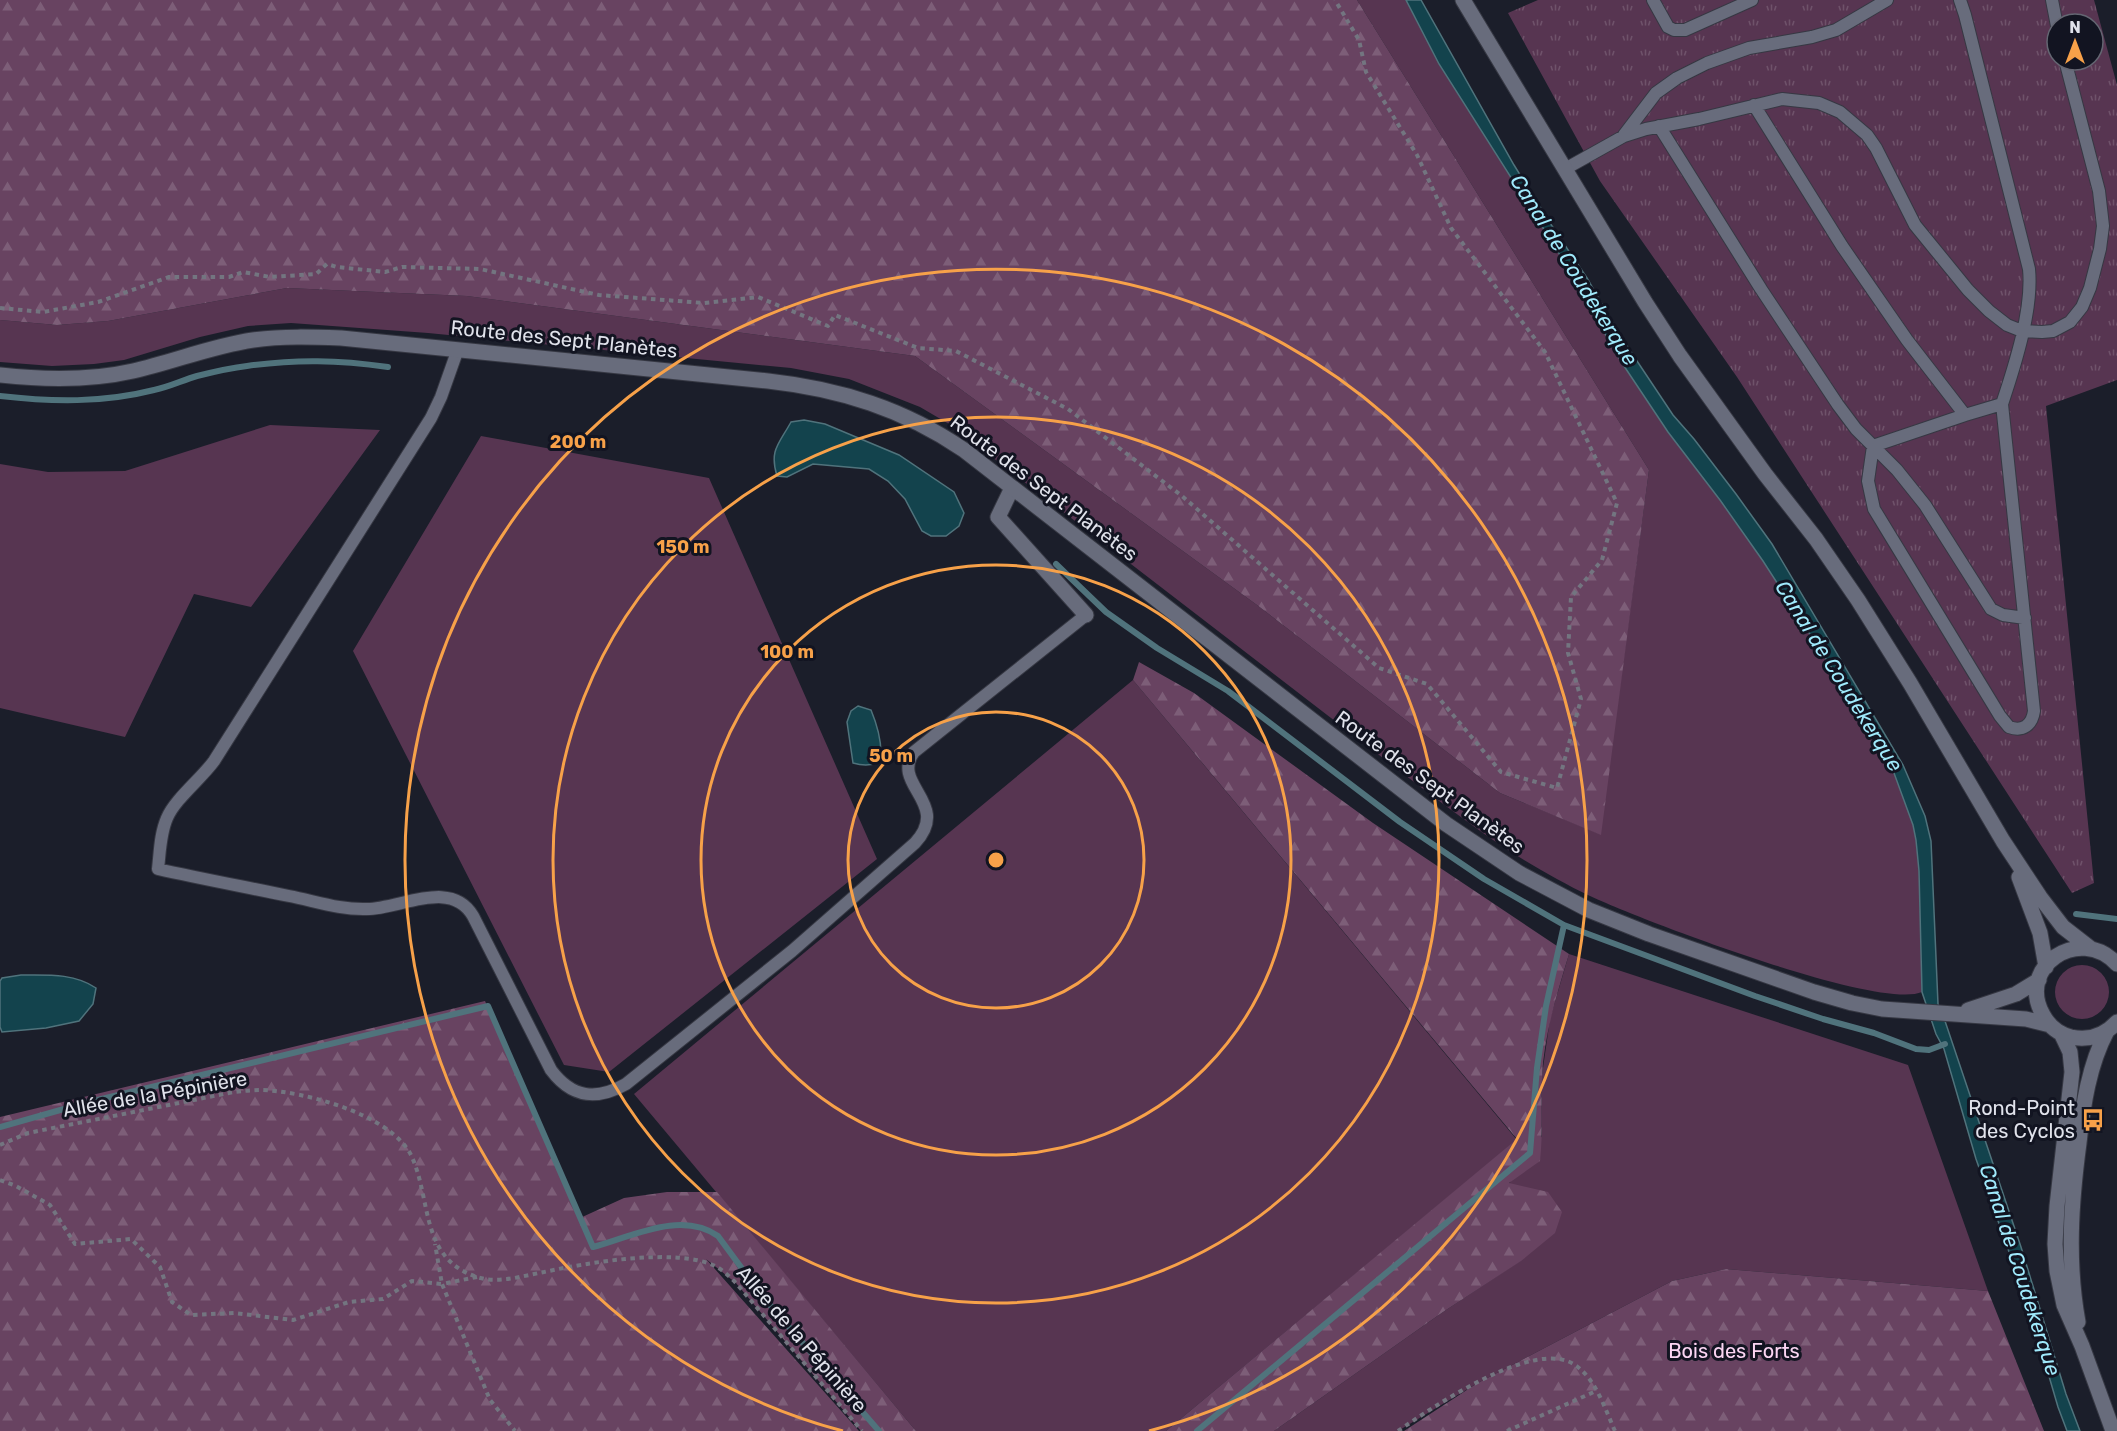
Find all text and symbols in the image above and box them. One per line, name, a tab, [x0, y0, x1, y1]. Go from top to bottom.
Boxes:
north arrow	[2045, 12, 2105, 72]
text: N	[2069, 18, 2081, 37]
water label: Canal de Coudekerque	[1505, 170, 1644, 370]
street label: Route des Sept Planètes	[449, 315, 679, 363]
street label: Route des Sept Planètes	[946, 410, 1142, 566]
text: 200 m	[550, 431, 606, 453]
text: 150 m	[656, 536, 710, 558]
water label: Canal de Coudekerque	[1770, 576, 1909, 776]
text: 100 m	[760, 641, 814, 663]
street label: Route des Sept Planètes	[1331, 705, 1529, 859]
text: 50 m	[869, 745, 913, 767]
centre of rings	[986, 850, 1006, 870]
street label: Allée de la Pépinière	[61, 1066, 249, 1122]
place label: Rond-Point des Cyclos	[1968, 1096, 2075, 1143]
bus stop icon: Rond-Point des Cyclos	[2080, 1107, 2106, 1133]
water label: Canal de Coudekerque	[1974, 1161, 2067, 1379]
street label: Allée de la Pépinière	[732, 1261, 872, 1417]
park label: Bois des Forts	[1668, 1339, 1800, 1363]

